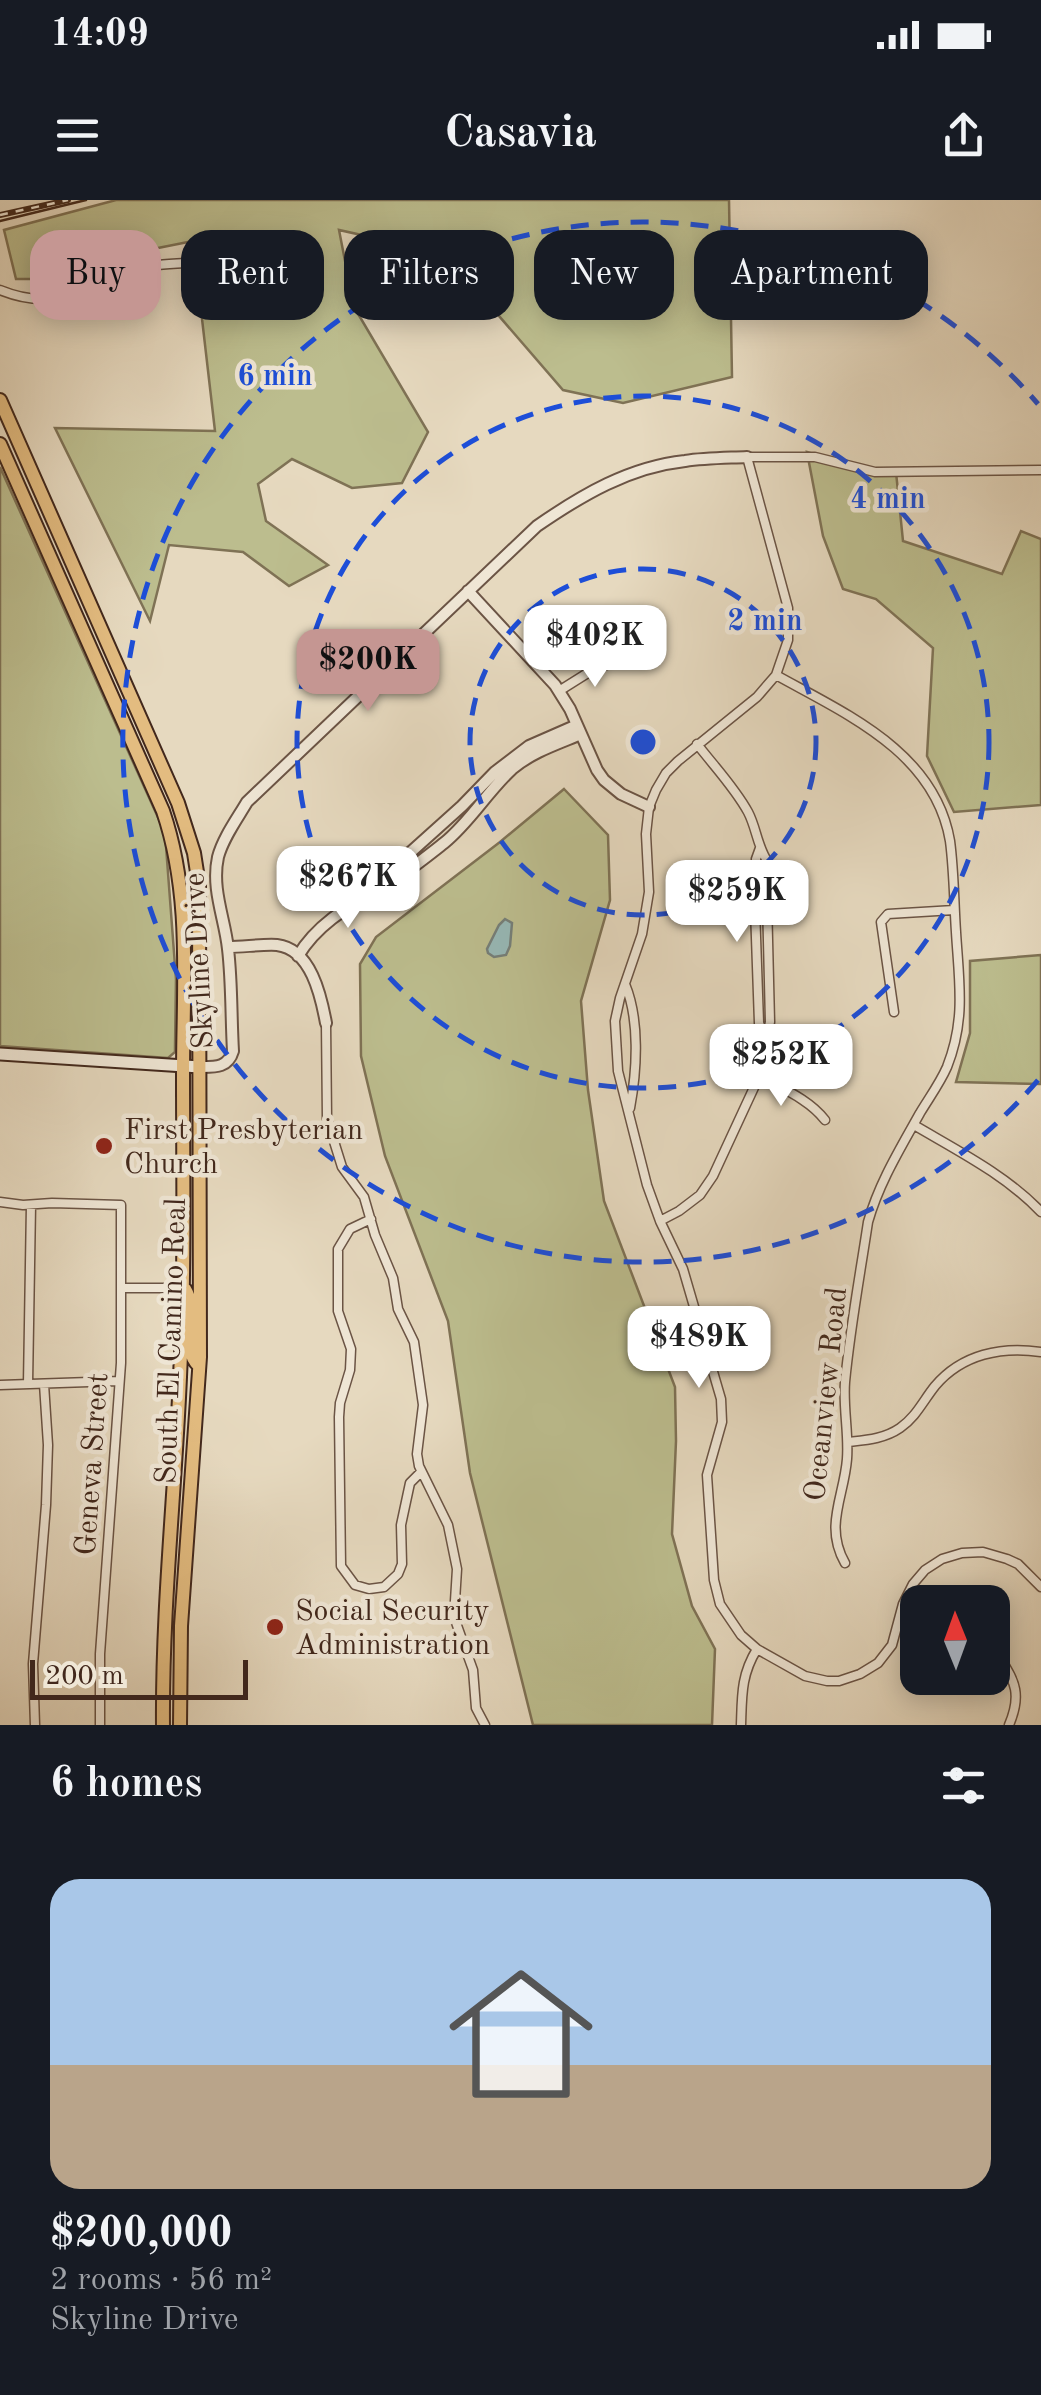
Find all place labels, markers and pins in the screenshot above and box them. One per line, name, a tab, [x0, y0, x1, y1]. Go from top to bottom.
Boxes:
pin: $402K	[525, 605, 665, 690]
pin: $200K	[298, 629, 438, 714]
centre of rings	[625, 724, 661, 760]
pin: $267K	[278, 846, 418, 931]
pin: $259K	[667, 860, 807, 945]
pin: $252K	[711, 1024, 851, 1109]
place label: First Presbyterian Church	[124, 1116, 363, 1180]
marker: First Presbyterian Church	[93, 1135, 115, 1157]
pin: $489K	[629, 1306, 769, 1391]
place label: Social Security Administration	[295, 1597, 490, 1661]
marker: Social Security Administration	[264, 1616, 286, 1638]

